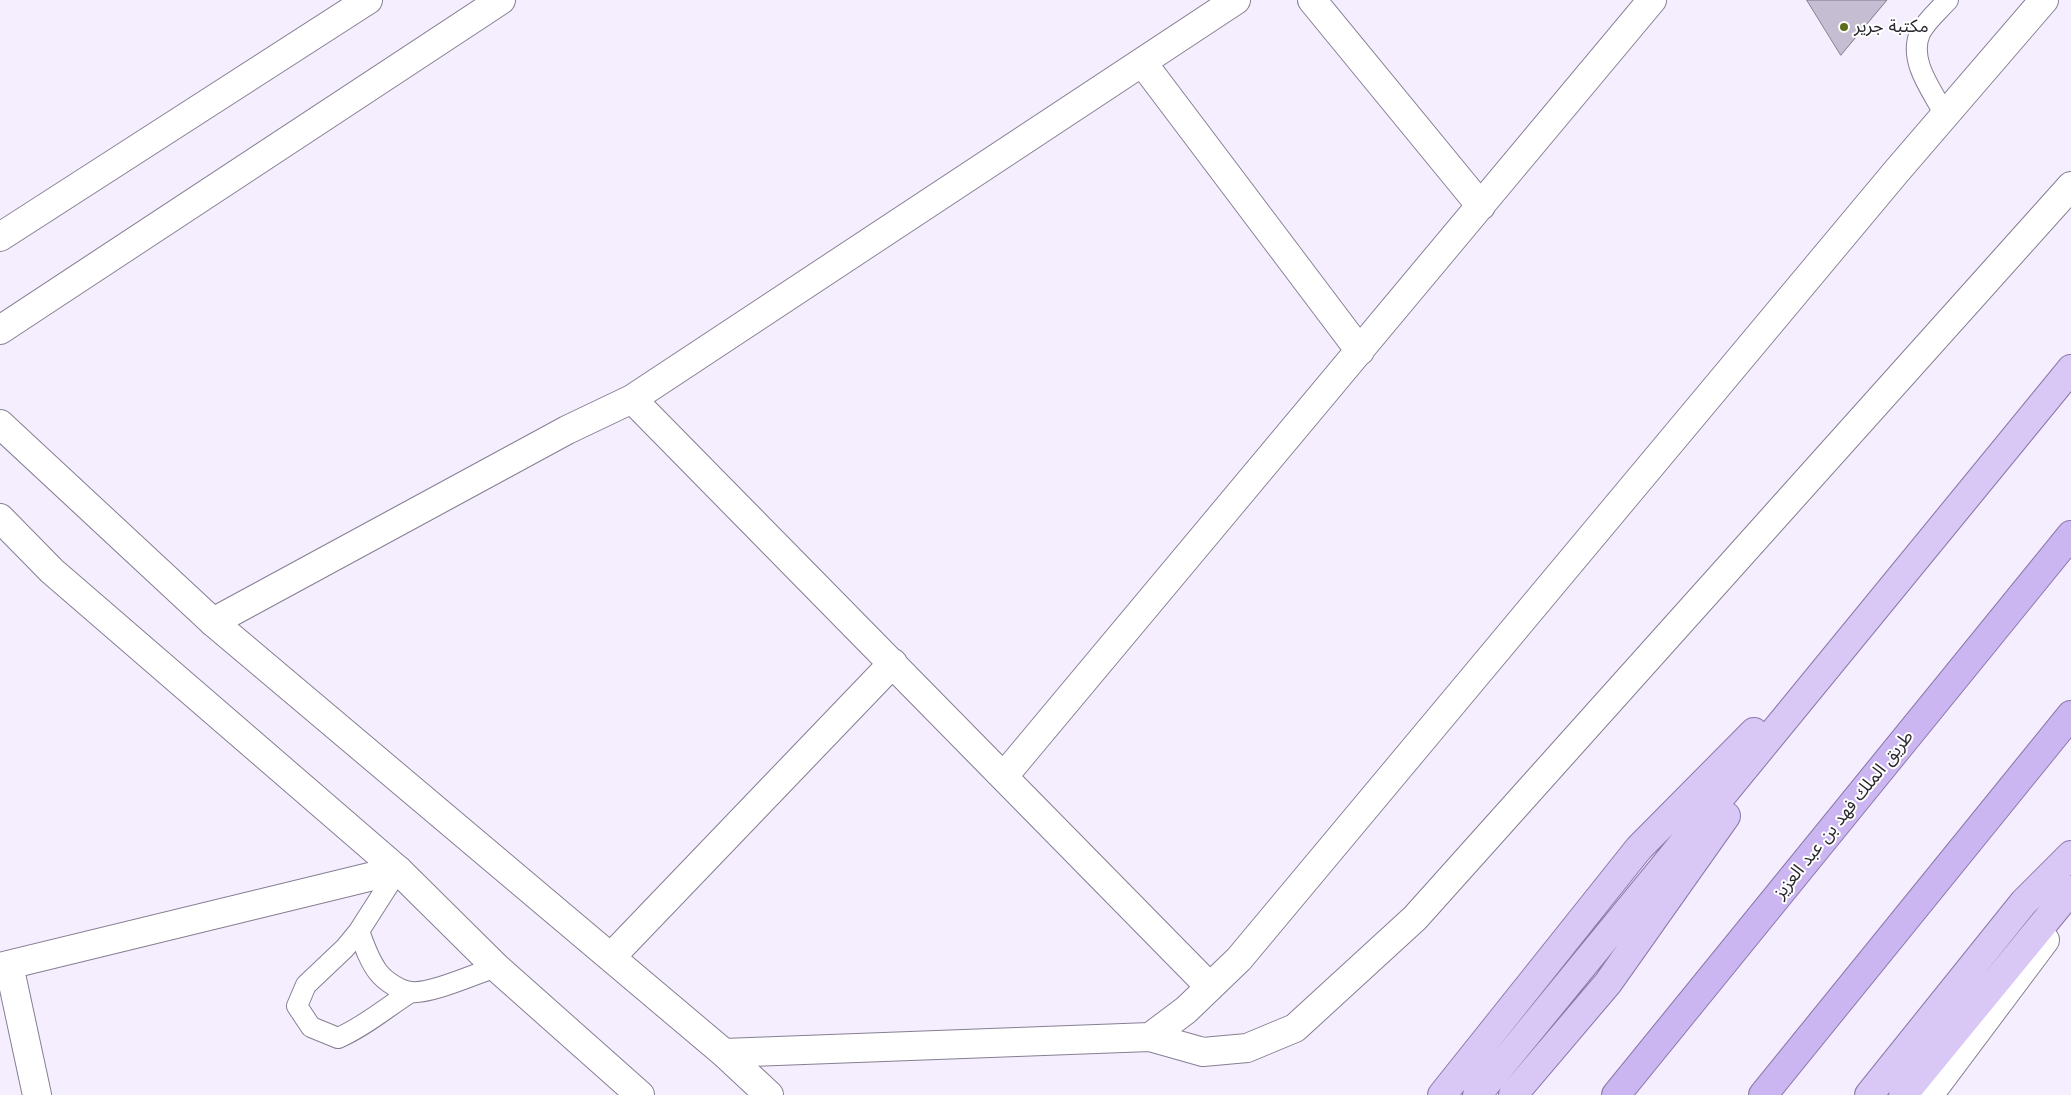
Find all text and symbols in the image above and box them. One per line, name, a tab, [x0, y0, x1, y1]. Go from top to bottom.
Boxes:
place label: مكتبة جرير	[1854, 16, 1929, 38]
marker: مكتبة جرير	[1838, 21, 1850, 33]
street label: طريق الملك فهد بن عبد العزيز	[1769, 726, 1919, 904]

